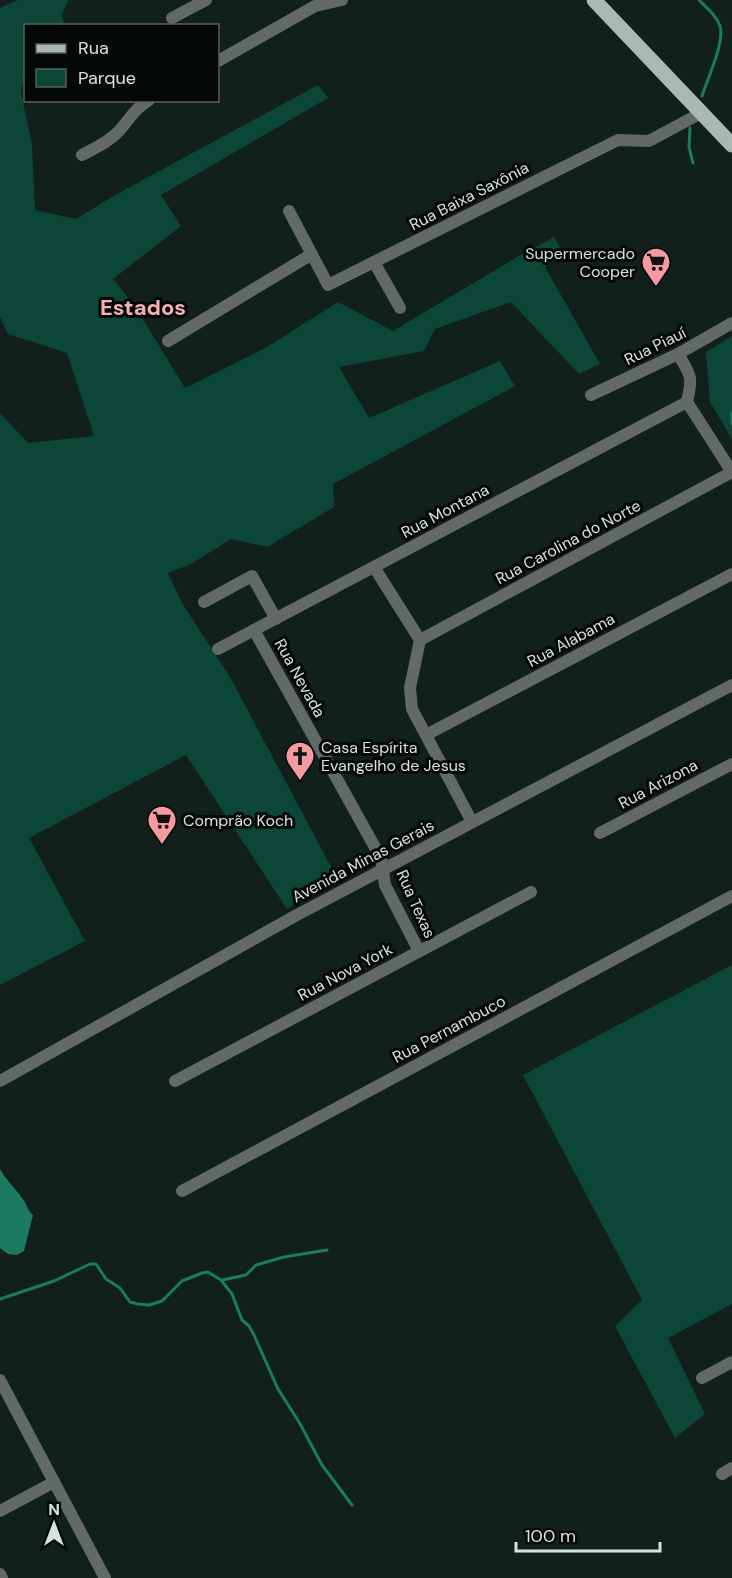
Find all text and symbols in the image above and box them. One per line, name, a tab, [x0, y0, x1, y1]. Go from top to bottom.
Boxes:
legend	[24, 24, 219, 102]
text: Rua	[78, 36, 109, 60]
text: Parque	[78, 66, 136, 90]
street label: Rua Baixa Saxônia	[406, 157, 532, 235]
place label: Supermercado Cooper	[525, 243, 635, 282]
supermarket icon: Supermercado Cooper	[640, 246, 672, 288]
district label: Estados	[100, 293, 186, 322]
street label: Rua Piauí	[621, 322, 690, 370]
street label: Rua Montana	[397, 479, 493, 543]
street label: Rua Carolina do Norte	[492, 495, 644, 589]
street label: Rua Alabama	[524, 608, 618, 672]
street label: Rua Nevada	[270, 635, 330, 721]
place label: Casa Espírita Evangelho de Jesus	[321, 737, 466, 776]
church icon: Casa Espírita Evangelho de Jesus	[284, 740, 316, 782]
street label: Rua Arizona	[615, 754, 701, 814]
supermarket icon: Comprão Koch	[146, 804, 178, 846]
place label: Comprão Koch	[183, 810, 293, 831]
street label: Avenida Minas Gerais	[288, 815, 438, 907]
street label: Rua Texas	[392, 867, 440, 941]
street label: Rua Nova York	[294, 938, 396, 1006]
street label: Rua Pernambuco	[389, 990, 509, 1068]
north arrow	[24, 1494, 84, 1554]
text: N	[48, 1499, 60, 1520]
scale bar	[516, 1515, 660, 1553]
text: 100 m	[525, 1524, 576, 1548]

